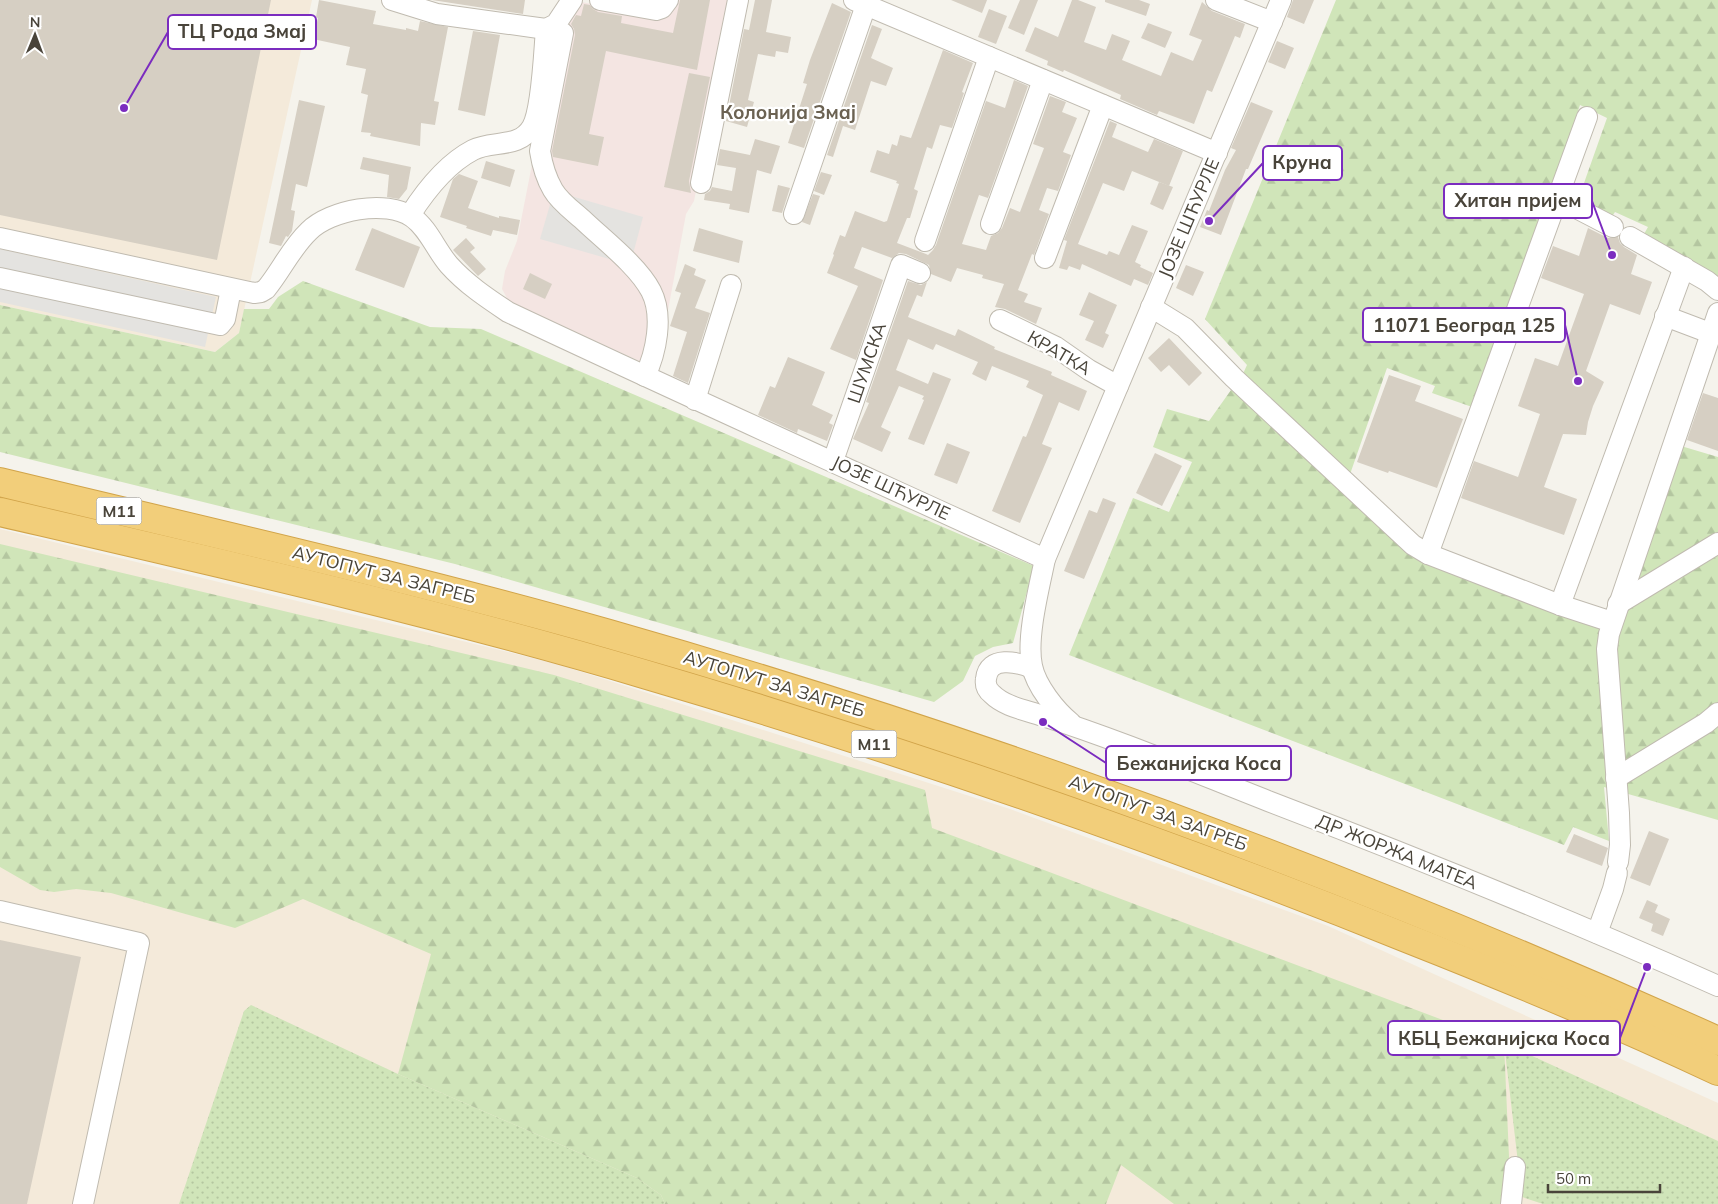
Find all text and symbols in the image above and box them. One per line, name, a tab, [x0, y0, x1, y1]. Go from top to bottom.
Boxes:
north arrow	[10, 10, 60, 60]
text: N	[30, 13, 41, 31]
callout: ТЦ Рода Змај	[168, 15, 316, 49]
text: ТЦ Рода Змај	[178, 19, 306, 43]
district label: Колонија Змај	[720, 100, 856, 124]
callout: Круна	[1263, 146, 1342, 180]
text: Круна	[1272, 150, 1332, 174]
street label: ЈОЗЕ ШЋУРЛЕ	[1153, 154, 1224, 281]
callout: Хитан пријем	[1444, 184, 1592, 218]
text: Хитан пријем	[1453, 188, 1582, 212]
callout: 11071 Београд 125	[1363, 308, 1565, 342]
text: 11071 Београд 125	[1373, 313, 1555, 337]
street label: ШУМСКА	[842, 319, 891, 406]
street label: КРАТКА	[1023, 325, 1095, 380]
street label: ЈОЗЕ ШЋУРЛЕ	[828, 450, 954, 525]
road number: M11	[96, 498, 142, 524]
street label: АУТОПУТ ЗА ЗАГРЕБ	[290, 541, 478, 608]
street label: АУТОПУТ ЗА ЗАГРЕБ	[681, 645, 868, 722]
road number: M11	[852, 731, 896, 758]
callout: Бежанијска Коса	[1106, 746, 1291, 780]
text: Бежанијска Коса	[1117, 751, 1281, 775]
street label: АУТОПУТ ЗА ЗАГРЕБ	[1066, 770, 1251, 856]
street label: ДР ЖОРЖА МАТЕА	[1313, 809, 1481, 894]
callout: КБЦ Бежанијска Коса	[1388, 1021, 1620, 1055]
text: КБЦ Бежанијска Коса	[1398, 1026, 1610, 1050]
scale bar	[1548, 1162, 1660, 1194]
text: 50 m	[1556, 1169, 1591, 1188]

